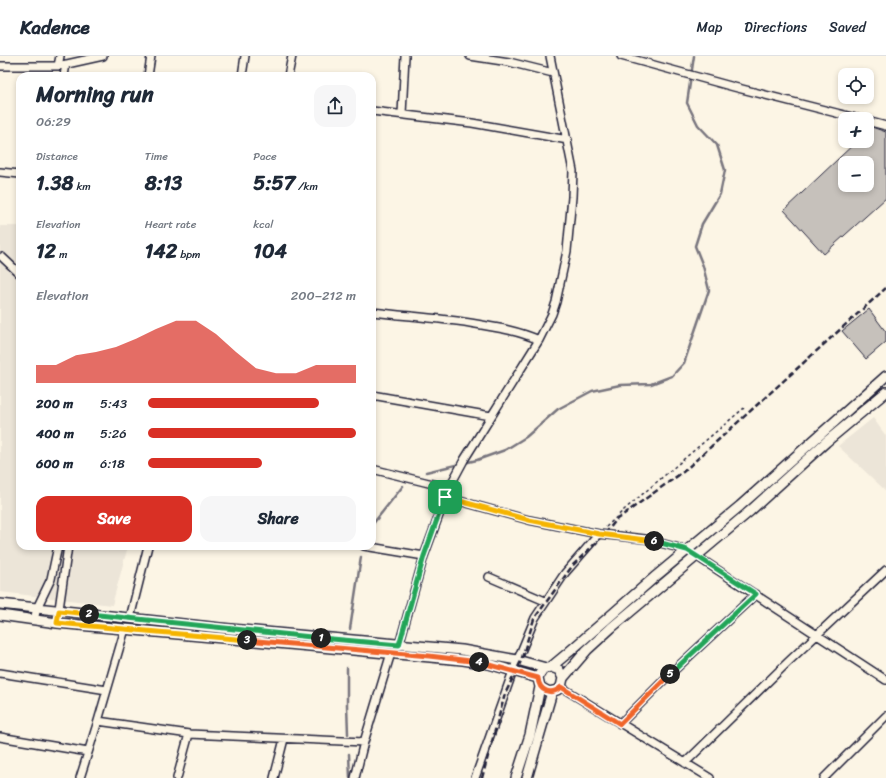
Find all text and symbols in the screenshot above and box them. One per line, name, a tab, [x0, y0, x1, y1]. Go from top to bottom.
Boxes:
text: Kadence	[20, 11, 90, 44]
text: Map	[696, 15, 722, 40]
text: Directions	[744, 15, 807, 40]
text: Saved	[829, 15, 866, 40]
map controls	[838, 68, 874, 192]
button: locate	[838, 68, 874, 104]
text: Morning run	[36, 75, 154, 114]
button: share	[314, 85, 356, 127]
text: 06:29	[36, 110, 71, 133]
button: +	[838, 112, 874, 148]
text: Distance	[36, 147, 78, 166]
text: Time	[145, 147, 168, 166]
text: Pace	[253, 147, 277, 166]
button: −	[838, 156, 874, 192]
text: 1.38	[36, 166, 74, 201]
text: 8:13	[145, 166, 182, 201]
text: 5:57	[253, 166, 295, 201]
text: km	[74, 177, 91, 196]
text: /km	[295, 177, 318, 196]
text: Elevation	[36, 215, 81, 234]
text: Heart rate	[145, 215, 196, 234]
text: kcal	[253, 215, 273, 234]
text: 12	[36, 234, 56, 269]
text: 142	[145, 234, 177, 269]
text: 104	[253, 234, 287, 269]
text: m	[56, 245, 67, 264]
text: bpm	[177, 245, 200, 264]
text: Elevation	[36, 284, 89, 307]
text: 200–212 m	[291, 284, 356, 307]
text: 200 m	[36, 392, 73, 415]
text: 5:43	[100, 392, 127, 415]
text: 400 m	[36, 422, 74, 445]
text: 5:26	[100, 422, 127, 445]
text: 600 m	[36, 452, 73, 475]
text: 6:18	[100, 452, 125, 475]
pin	[428, 480, 462, 514]
icon: arrive	[434, 486, 456, 508]
button: Save	[36, 496, 192, 542]
button: Share	[200, 496, 356, 542]
pin: 6	[644, 531, 664, 551]
text: 6	[651, 531, 657, 550]
pin: 2	[79, 604, 99, 624]
text: 2	[86, 604, 92, 623]
pin: 1	[311, 628, 331, 648]
text: 1	[319, 628, 323, 647]
pin: 3	[237, 630, 257, 650]
text: 3	[244, 630, 250, 649]
pin: 4	[469, 652, 489, 672]
text: 4	[476, 652, 482, 671]
pin: 5	[660, 664, 680, 684]
text: 5	[667, 664, 673, 683]

